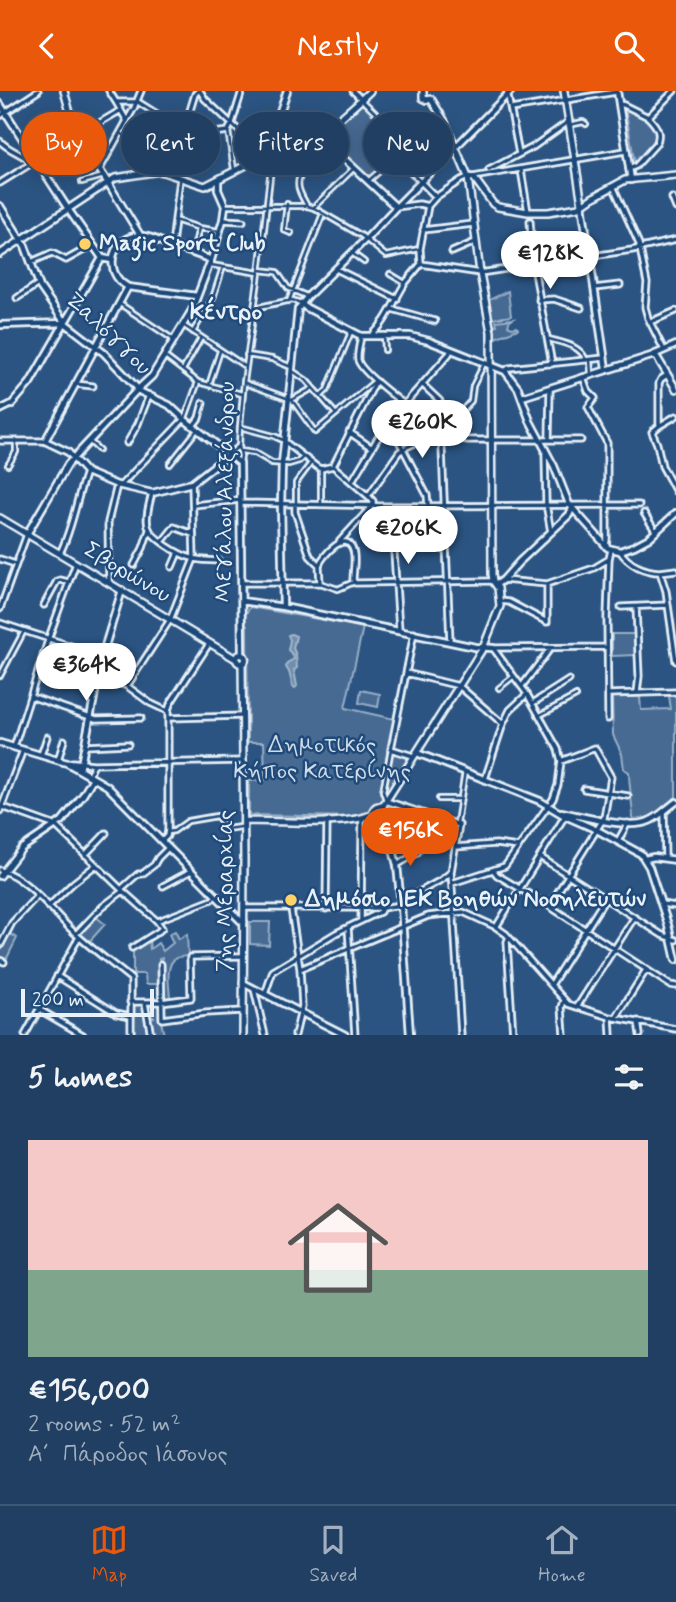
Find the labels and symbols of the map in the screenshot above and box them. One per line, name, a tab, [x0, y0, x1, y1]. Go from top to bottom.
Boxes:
place label: Magic Sport Club	[99, 229, 266, 262]
pin: €128K	[501, 231, 599, 291]
marker: Magic Sport Club	[77, 236, 93, 252]
street label: Ζαλόγγου	[59, 286, 157, 382]
district label: Κέντρο	[190, 296, 263, 328]
street label: Μεγάλου Αλεξάνδρου	[209, 381, 243, 603]
pin: €260K	[373, 401, 471, 460]
pin: €206K	[359, 507, 457, 566]
street label: Σβορώνου	[78, 535, 176, 611]
pin: €364K	[37, 643, 135, 703]
park label: Δημοτικός Κήπος Κατερίνης	[233, 731, 411, 787]
pin: €156K	[361, 809, 459, 868]
street label: 7ης Μεραρχίας	[211, 810, 241, 972]
place label: Δημόσιο ΙΕΚ Βοηθών Νοσηλευτών	[304, 885, 646, 915]
marker: Δημόσιο ΙΕΚ Βοηθών Νοσηλευτών	[283, 892, 299, 908]
scale bar	[21, 986, 154, 1018]

